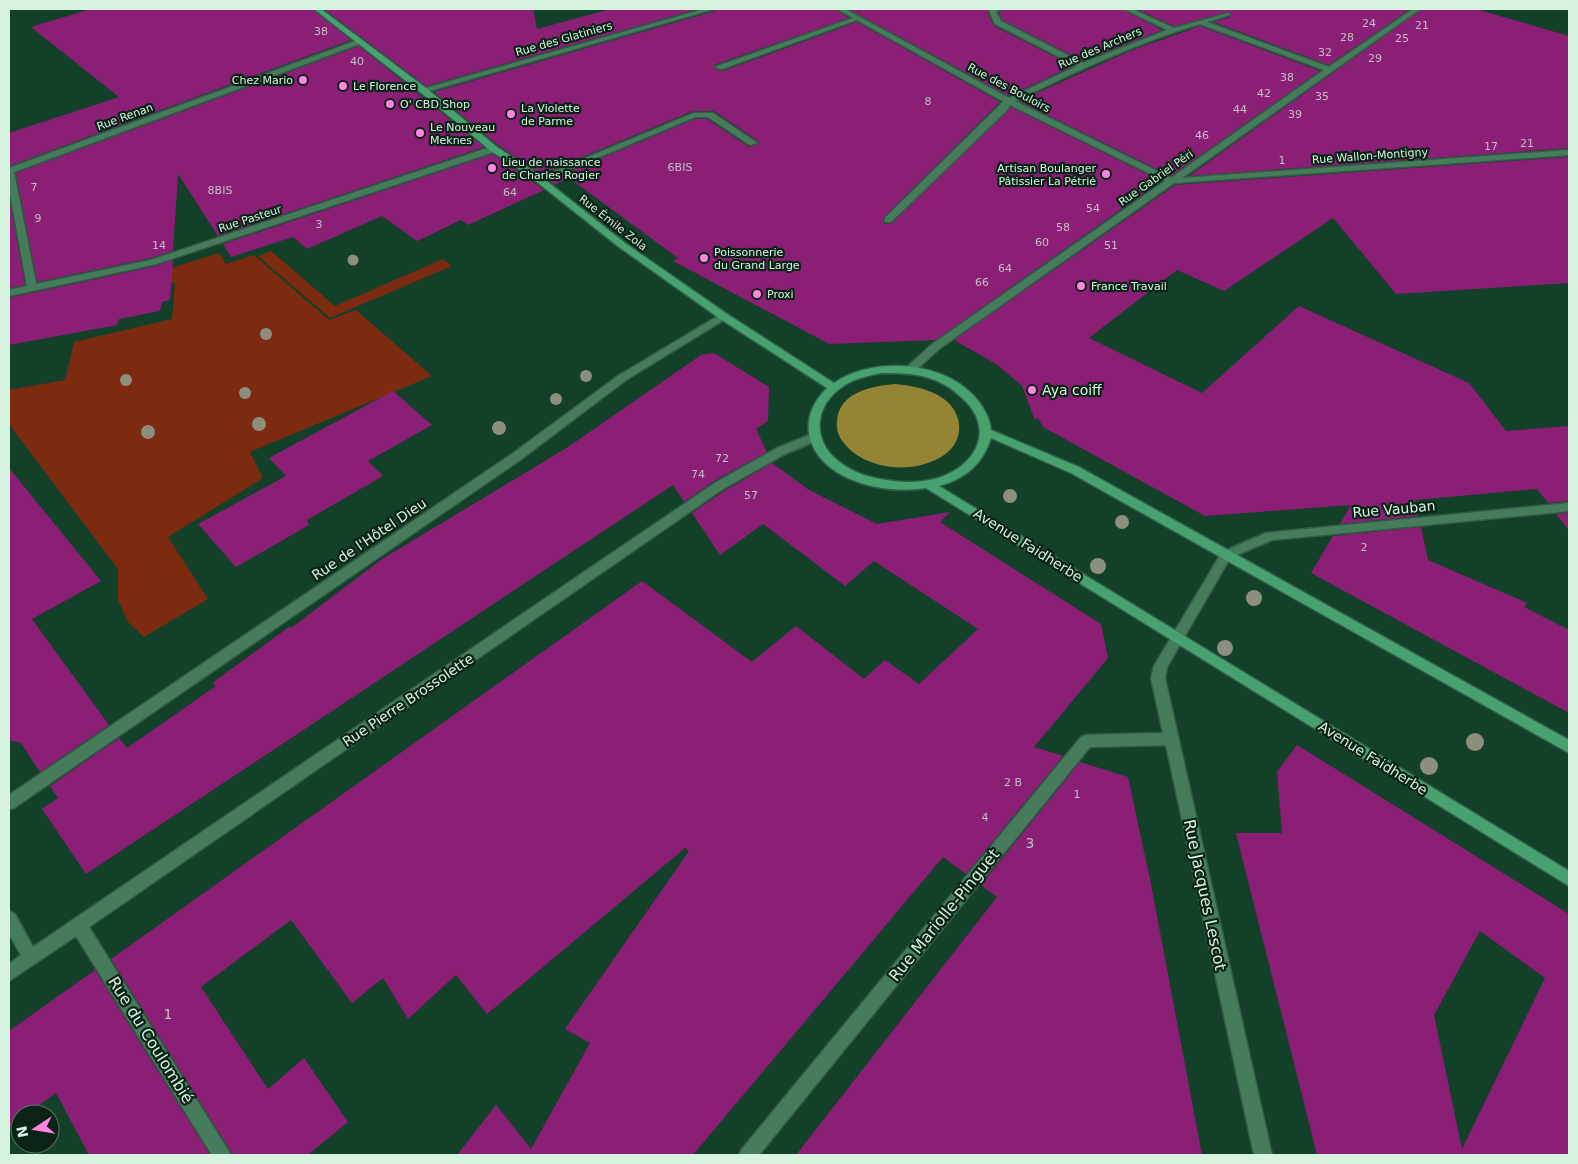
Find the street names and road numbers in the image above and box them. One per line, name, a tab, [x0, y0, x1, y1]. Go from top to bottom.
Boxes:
street label: Rue des Glatiniers	[514, 19, 614, 59]
street label: Rue des Archers	[1056, 24, 1144, 71]
street label: Rue des Bouloirs	[965, 61, 1053, 115]
street label: Rue Renan	[95, 101, 155, 133]
street label: Rue Wallon-Montigny	[1312, 145, 1429, 167]
street label: Rue Gabriel Péri	[1116, 147, 1196, 209]
street label: Rue Émile Zola	[576, 192, 650, 254]
street label: Rue Pasteur	[217, 203, 284, 235]
street label: Rue de l'Hôtel Dieu	[309, 495, 429, 583]
street label: Rue Vauban	[1352, 497, 1436, 521]
street label: Avenue Faidherbe	[971, 505, 1085, 585]
street label: Rue Pierre Brossolette	[339, 650, 477, 750]
street label: Avenue Faidherbe	[1316, 718, 1430, 798]
street label: Rue Jacques Lescot	[1180, 818, 1230, 972]
street label: Rue Mariolle-Pinguet	[885, 845, 1003, 985]
street label: Rue du Coulombié	[104, 973, 198, 1107]

